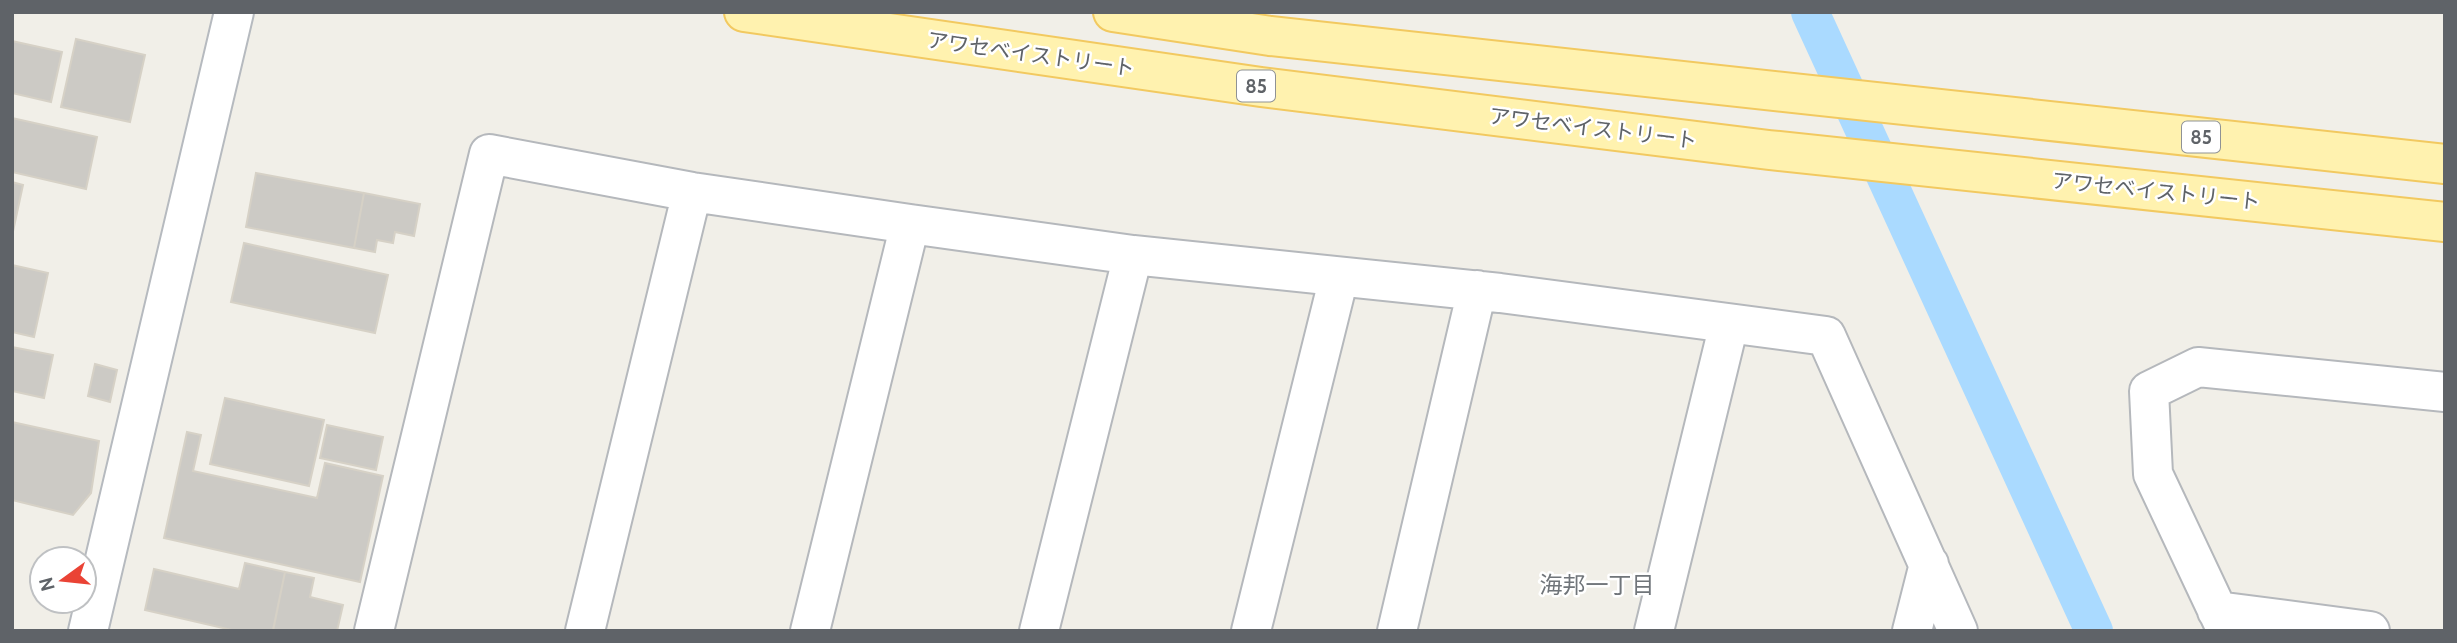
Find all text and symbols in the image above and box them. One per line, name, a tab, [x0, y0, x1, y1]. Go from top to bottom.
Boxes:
street label: アワセベイストリート	[926, 27, 1136, 81]
road number: 85	[1237, 71, 1275, 102]
street label: アワセベイストリート	[1488, 103, 1698, 153]
road number: 85	[2182, 122, 2220, 153]
street label: アワセベイストリート	[2051, 168, 2261, 214]
north arrow	[28, 545, 98, 615]
district label: 海邦一丁目	[1540, 571, 1655, 599]
text: N	[34, 575, 60, 594]

